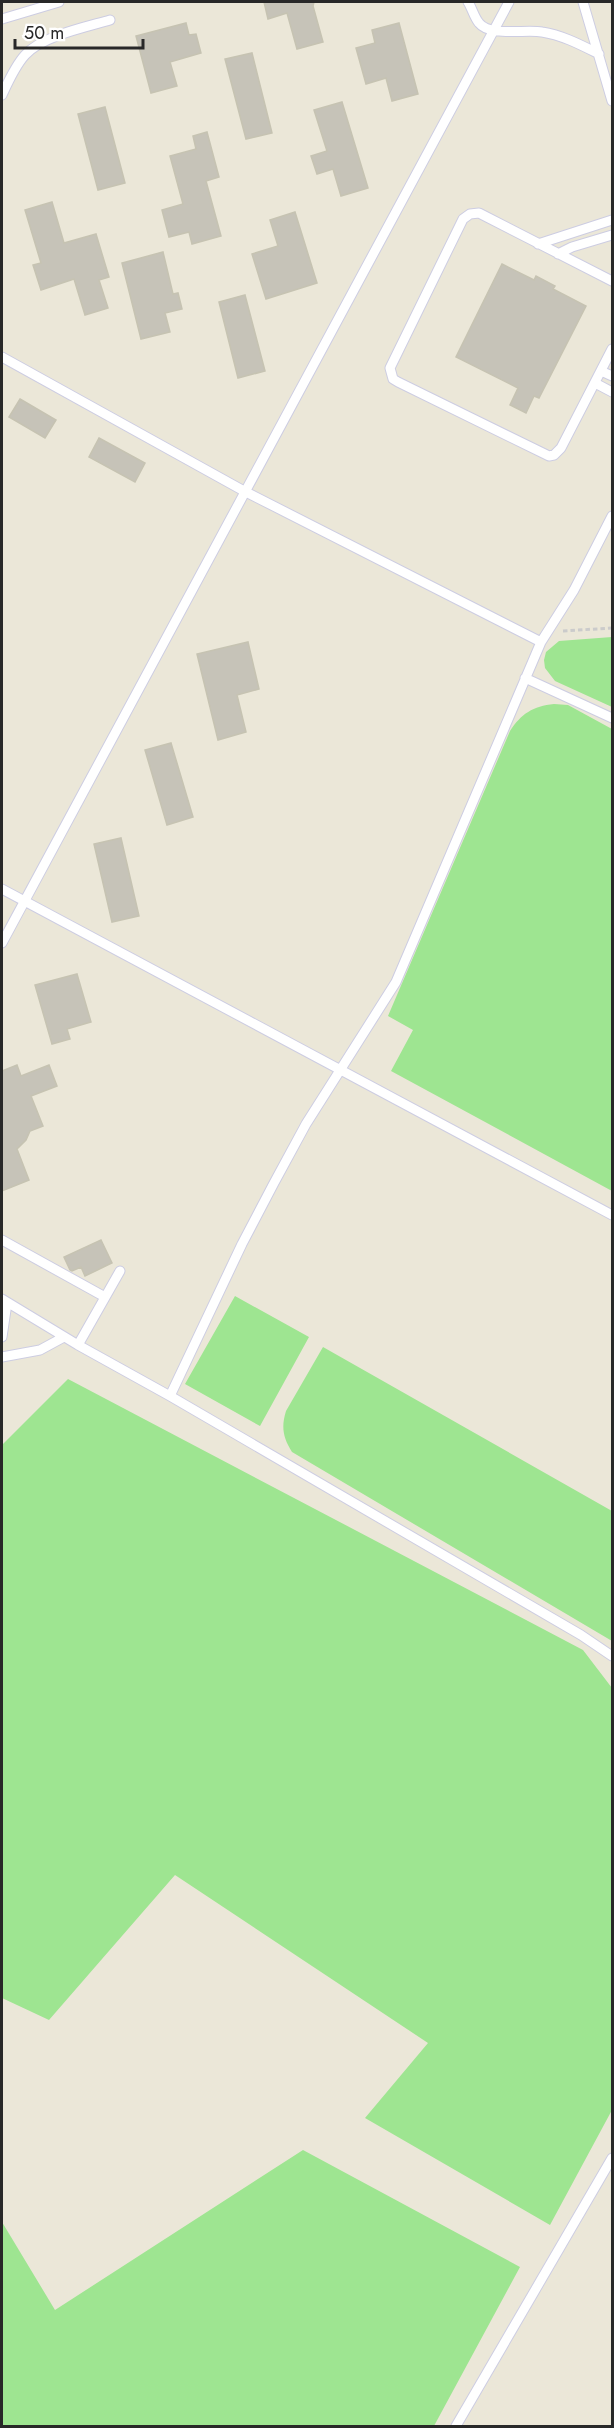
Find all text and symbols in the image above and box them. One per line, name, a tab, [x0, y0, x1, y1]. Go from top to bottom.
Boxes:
scale bar	[15, 12, 142, 50]
text: 50 m	[24, 20, 64, 46]

